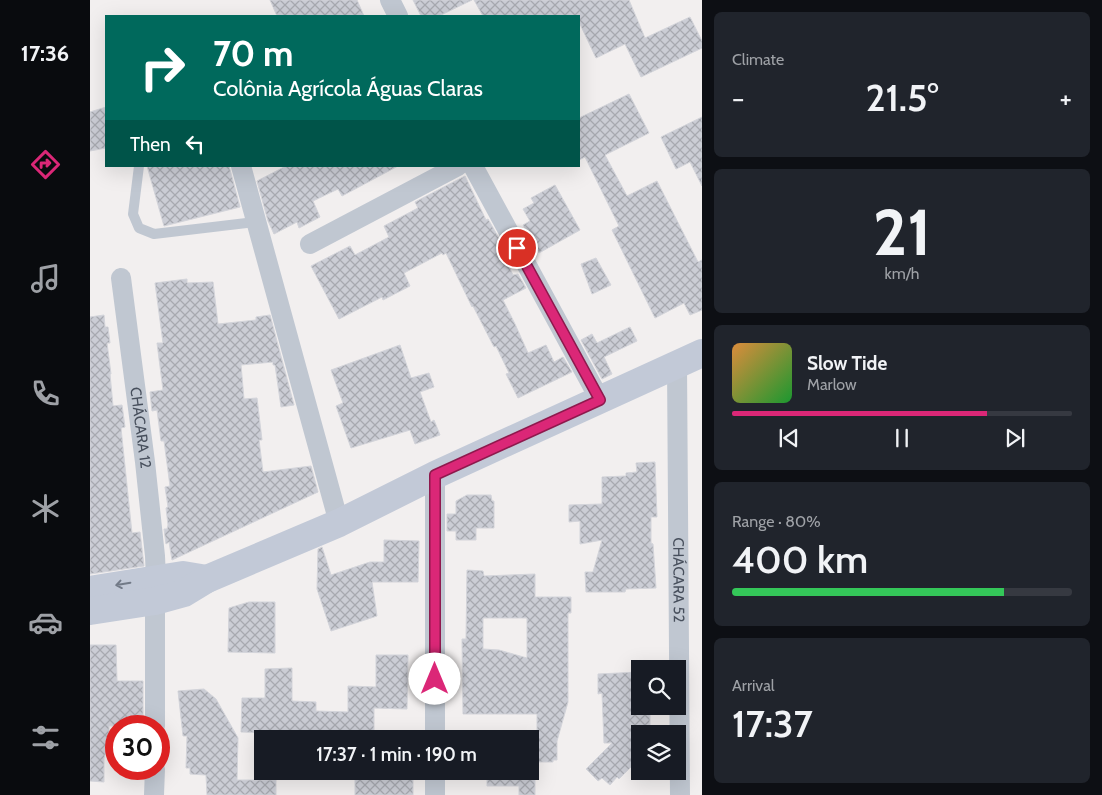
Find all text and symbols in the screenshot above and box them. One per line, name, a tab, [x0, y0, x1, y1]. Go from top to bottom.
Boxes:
text: 70 m	[213, 32, 294, 75]
icon: right	[130, 35, 195, 100]
text: 17:36	[21, 40, 69, 67]
text: Climate	[732, 50, 784, 69]
text: 21.5°	[865, 74, 939, 121]
text: Colônia Agrícola Águas Claras	[213, 75, 483, 102]
text: −	[732, 81, 744, 115]
text: +	[1060, 81, 1072, 115]
icon: left	[181, 130, 209, 158]
text: Then	[130, 133, 171, 156]
icon: directions	[28, 147, 63, 182]
text: 21	[873, 192, 931, 271]
pin	[496, 227, 538, 269]
icon: arrive	[503, 234, 531, 262]
icon: music	[28, 261, 63, 296]
text: km/h	[884, 264, 920, 283]
text: Slow Tide	[807, 352, 887, 375]
text: Marlow	[807, 375, 857, 394]
icon: phone	[28, 376, 63, 411]
street label: CHÁCARA 12	[126, 386, 155, 469]
icon: previous	[775, 424, 803, 452]
icon: pause	[888, 424, 916, 452]
icon: next	[1001, 424, 1029, 452]
icon: climate	[28, 491, 63, 526]
text: Range · 80%	[732, 512, 821, 531]
text: 400 km	[732, 536, 868, 583]
street label: CHÁCARA 52	[669, 537, 688, 623]
one-way arrow	[115, 579, 131, 589]
icon: car	[28, 605, 63, 640]
position arrow	[408, 652, 460, 704]
map controls	[631, 660, 686, 780]
button: search	[631, 660, 686, 715]
text: Arrival	[732, 676, 775, 695]
text: 17:37	[732, 700, 813, 747]
speed limit sign: 30	[105, 715, 170, 780]
icon: filters	[28, 720, 63, 755]
button: layers	[631, 725, 686, 780]
text: 17:37 · 1 min · 190 m	[316, 743, 477, 766]

